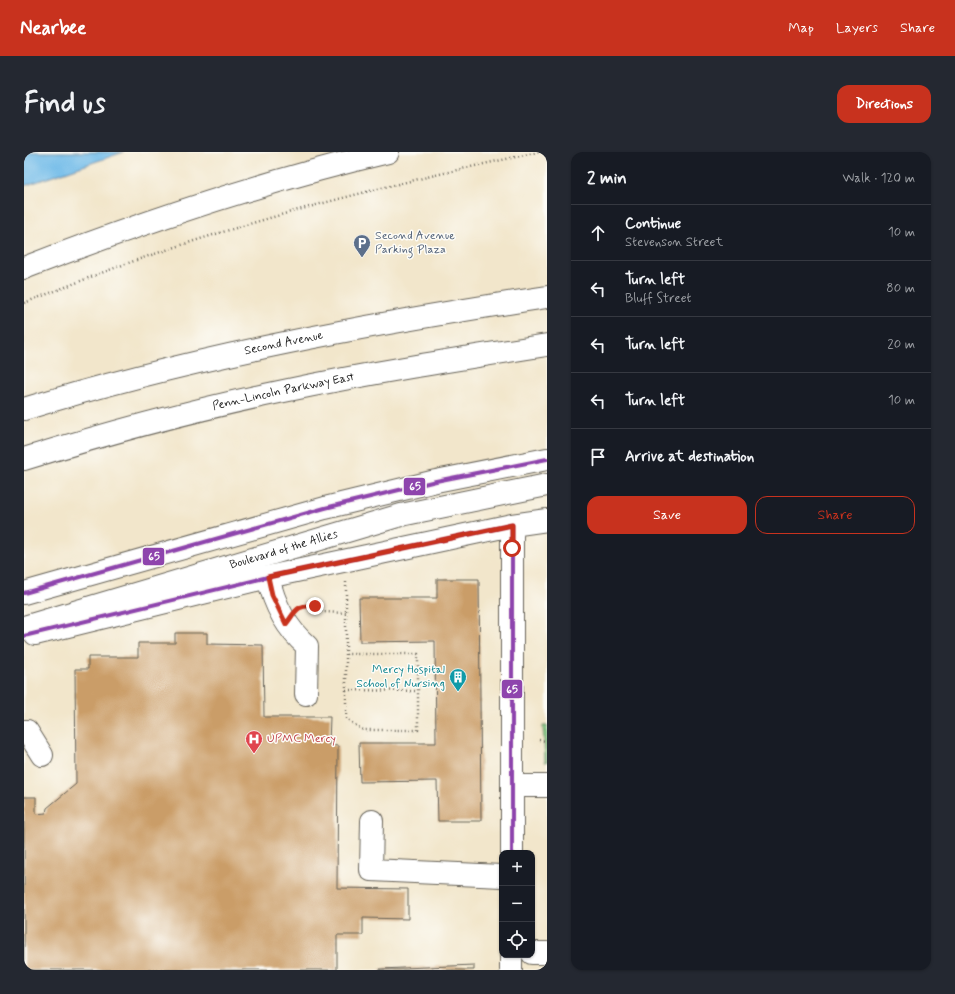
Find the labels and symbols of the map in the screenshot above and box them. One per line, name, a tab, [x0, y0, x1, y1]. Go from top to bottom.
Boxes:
place label: Second Avenue Parking Plaza	[375, 228, 455, 259]
parking icon: Second Avenue Parking Plaza	[352, 233, 372, 258]
street label: Second Avenue	[243, 327, 325, 359]
street label: Penn-Lincoln Parkway East	[211, 369, 356, 415]
line badge: 65	[403, 477, 426, 496]
text: 65	[409, 480, 421, 494]
street label: Boulevard of the Allies	[228, 526, 340, 573]
route start	[503, 539, 521, 557]
line badge: 65	[142, 547, 165, 566]
text: 65	[148, 550, 160, 564]
route end	[306, 597, 324, 615]
place label: Mercy Hospital School of Nursing	[356, 662, 445, 692]
building icon: Mercy Hospital School of Nursing	[448, 667, 468, 692]
line badge: 65	[501, 679, 523, 699]
text: 65	[506, 683, 518, 697]
hospital icon: UPMC Mercy	[244, 729, 264, 754]
place label: UPMC Mercy	[267, 731, 336, 747]

